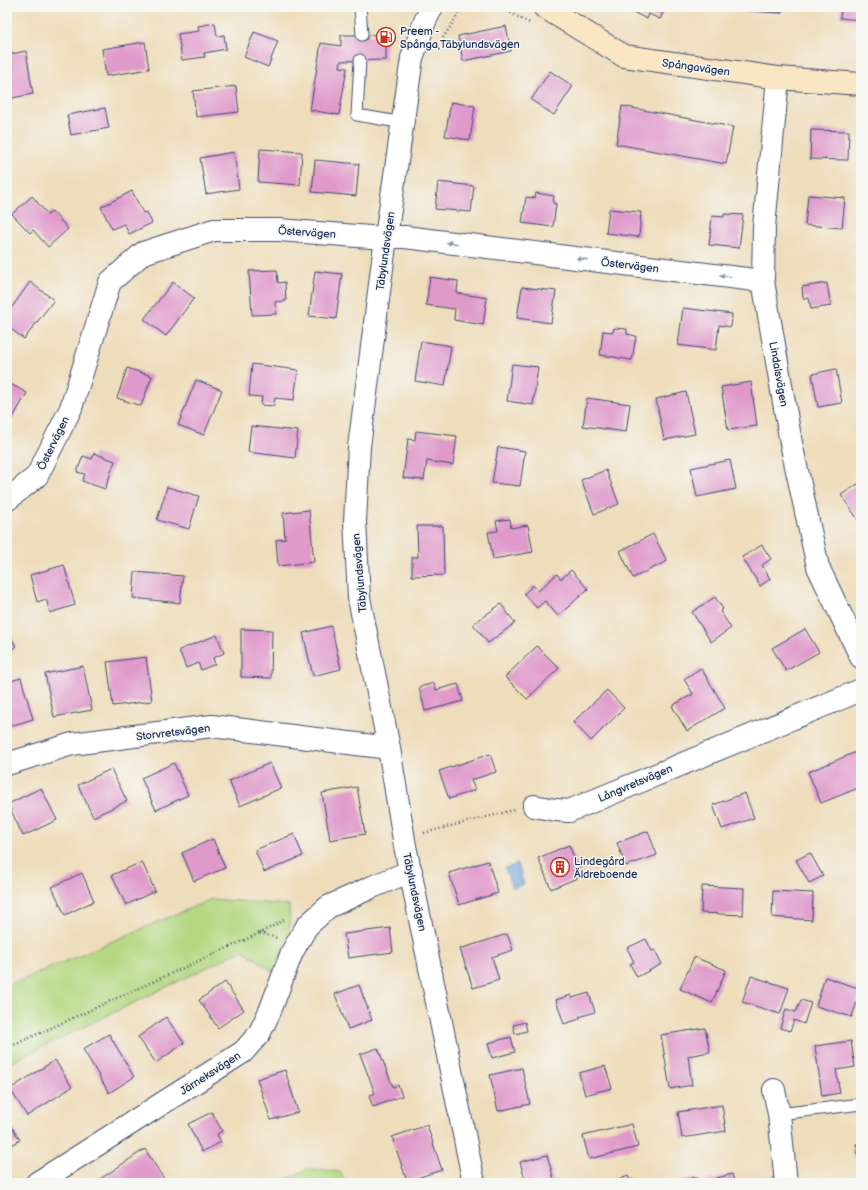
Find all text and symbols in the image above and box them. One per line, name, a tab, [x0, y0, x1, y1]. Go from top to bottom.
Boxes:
place label: Preem - Spånga,Täbylundsvägen	[400, 25, 520, 51]
fuel station icon: Preem - Spånga,Täbylundsvägen	[375, 26, 397, 48]
street label: Spångavägen	[661, 56, 731, 79]
street label: Täbylundsvägen	[374, 211, 397, 291]
street label: Östervägen	[277, 223, 337, 241]
one-way arrow	[446, 240, 459, 246]
street label: Östervägen	[600, 255, 660, 275]
one-way arrow	[575, 256, 588, 262]
one-way arrow	[718, 273, 731, 279]
street label: Lindalsvägen	[766, 340, 791, 408]
street label: Östervägen	[34, 414, 72, 472]
street label: Täbylundsvägen	[350, 533, 369, 613]
street label: Storvretsvägen	[135, 721, 211, 743]
street label: Långvretsvägen	[596, 762, 674, 805]
street label: Täbylundsvägen	[400, 852, 429, 932]
place label: Lindegård Äldreboende	[574, 855, 638, 881]
building icon: Lindegård Äldreboende	[549, 856, 571, 878]
street label: Järneksvägen	[177, 1049, 243, 1098]

